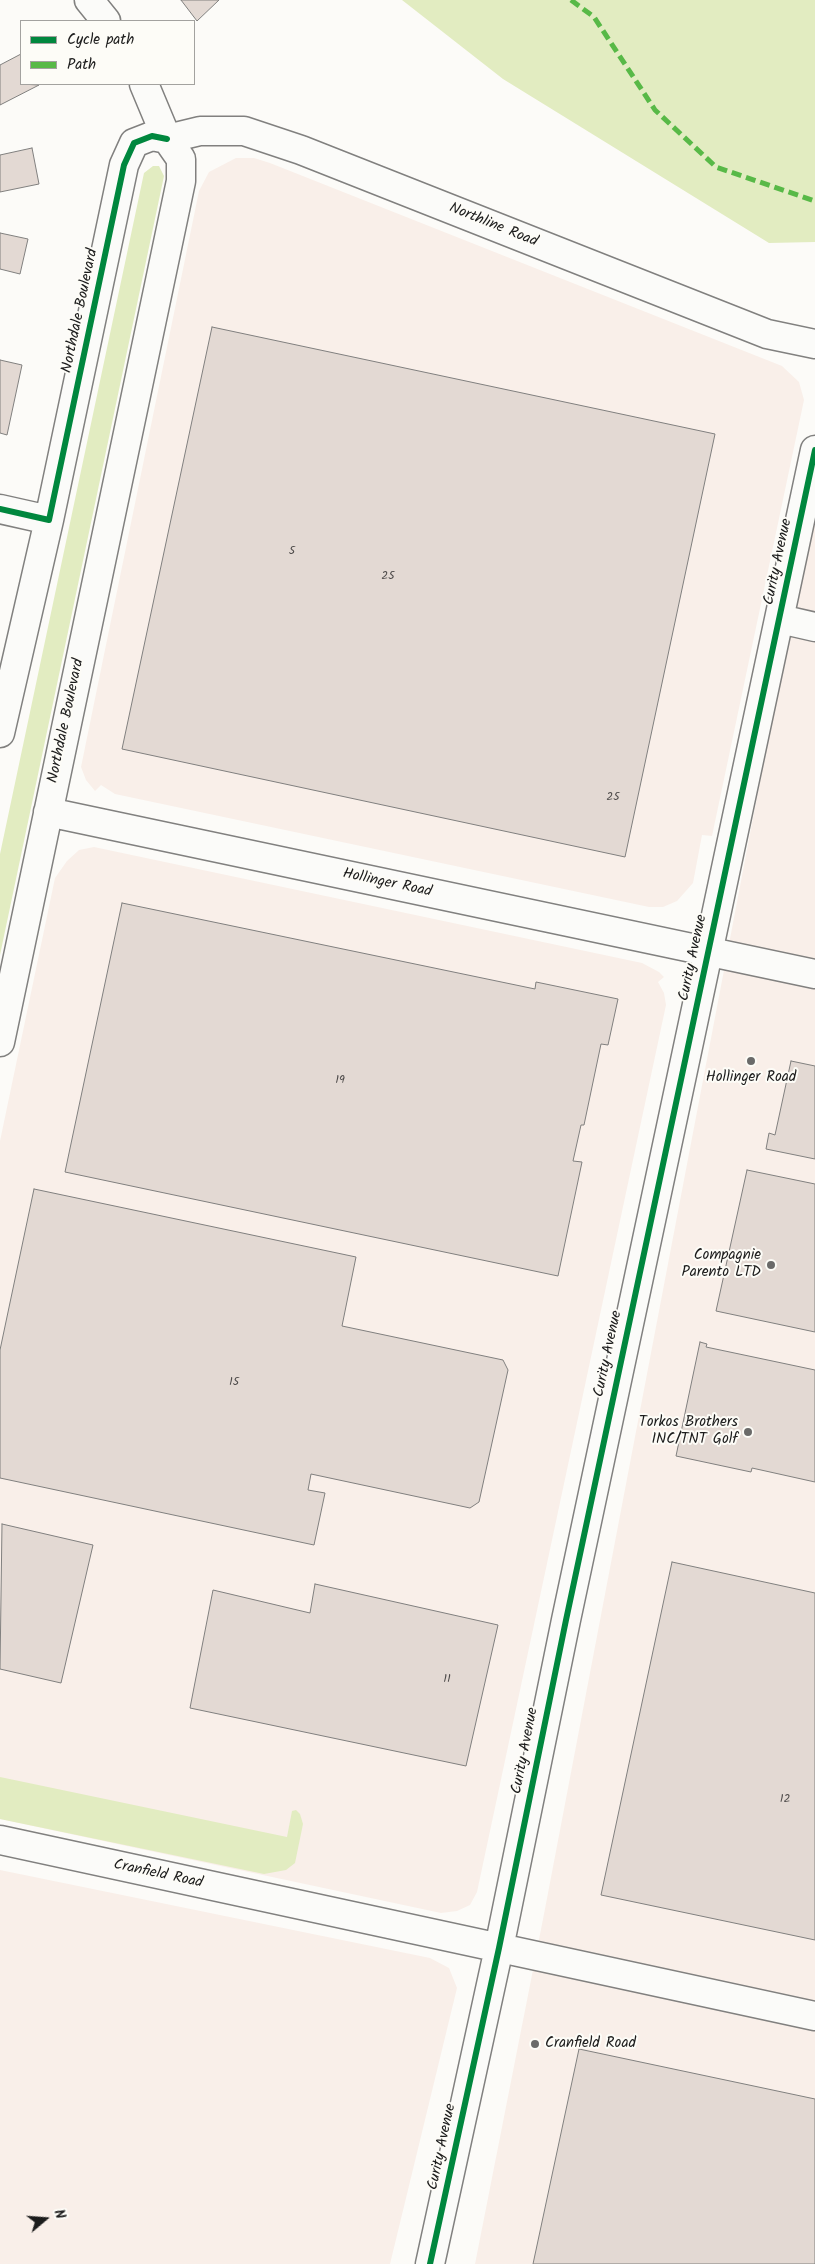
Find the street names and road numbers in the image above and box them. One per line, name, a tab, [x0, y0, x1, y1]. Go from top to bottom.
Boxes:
street label: Northline Road	[446, 200, 540, 252]
street label: Northdale Boulevard	[59, 247, 103, 375]
street label: Curity Avenue	[761, 517, 797, 607]
street label: Northdale Boulevard	[45, 657, 89, 785]
street label: Hollinger Road	[341, 866, 433, 902]
street label: Curity Avenue	[676, 913, 712, 1003]
street label: Curity Avenue	[591, 1309, 627, 1399]
street label: Curity Avenue	[509, 1706, 543, 1796]
street label: Cranfield Road	[112, 1857, 204, 1893]
street label: Curity Avenue	[425, 2102, 461, 2192]

